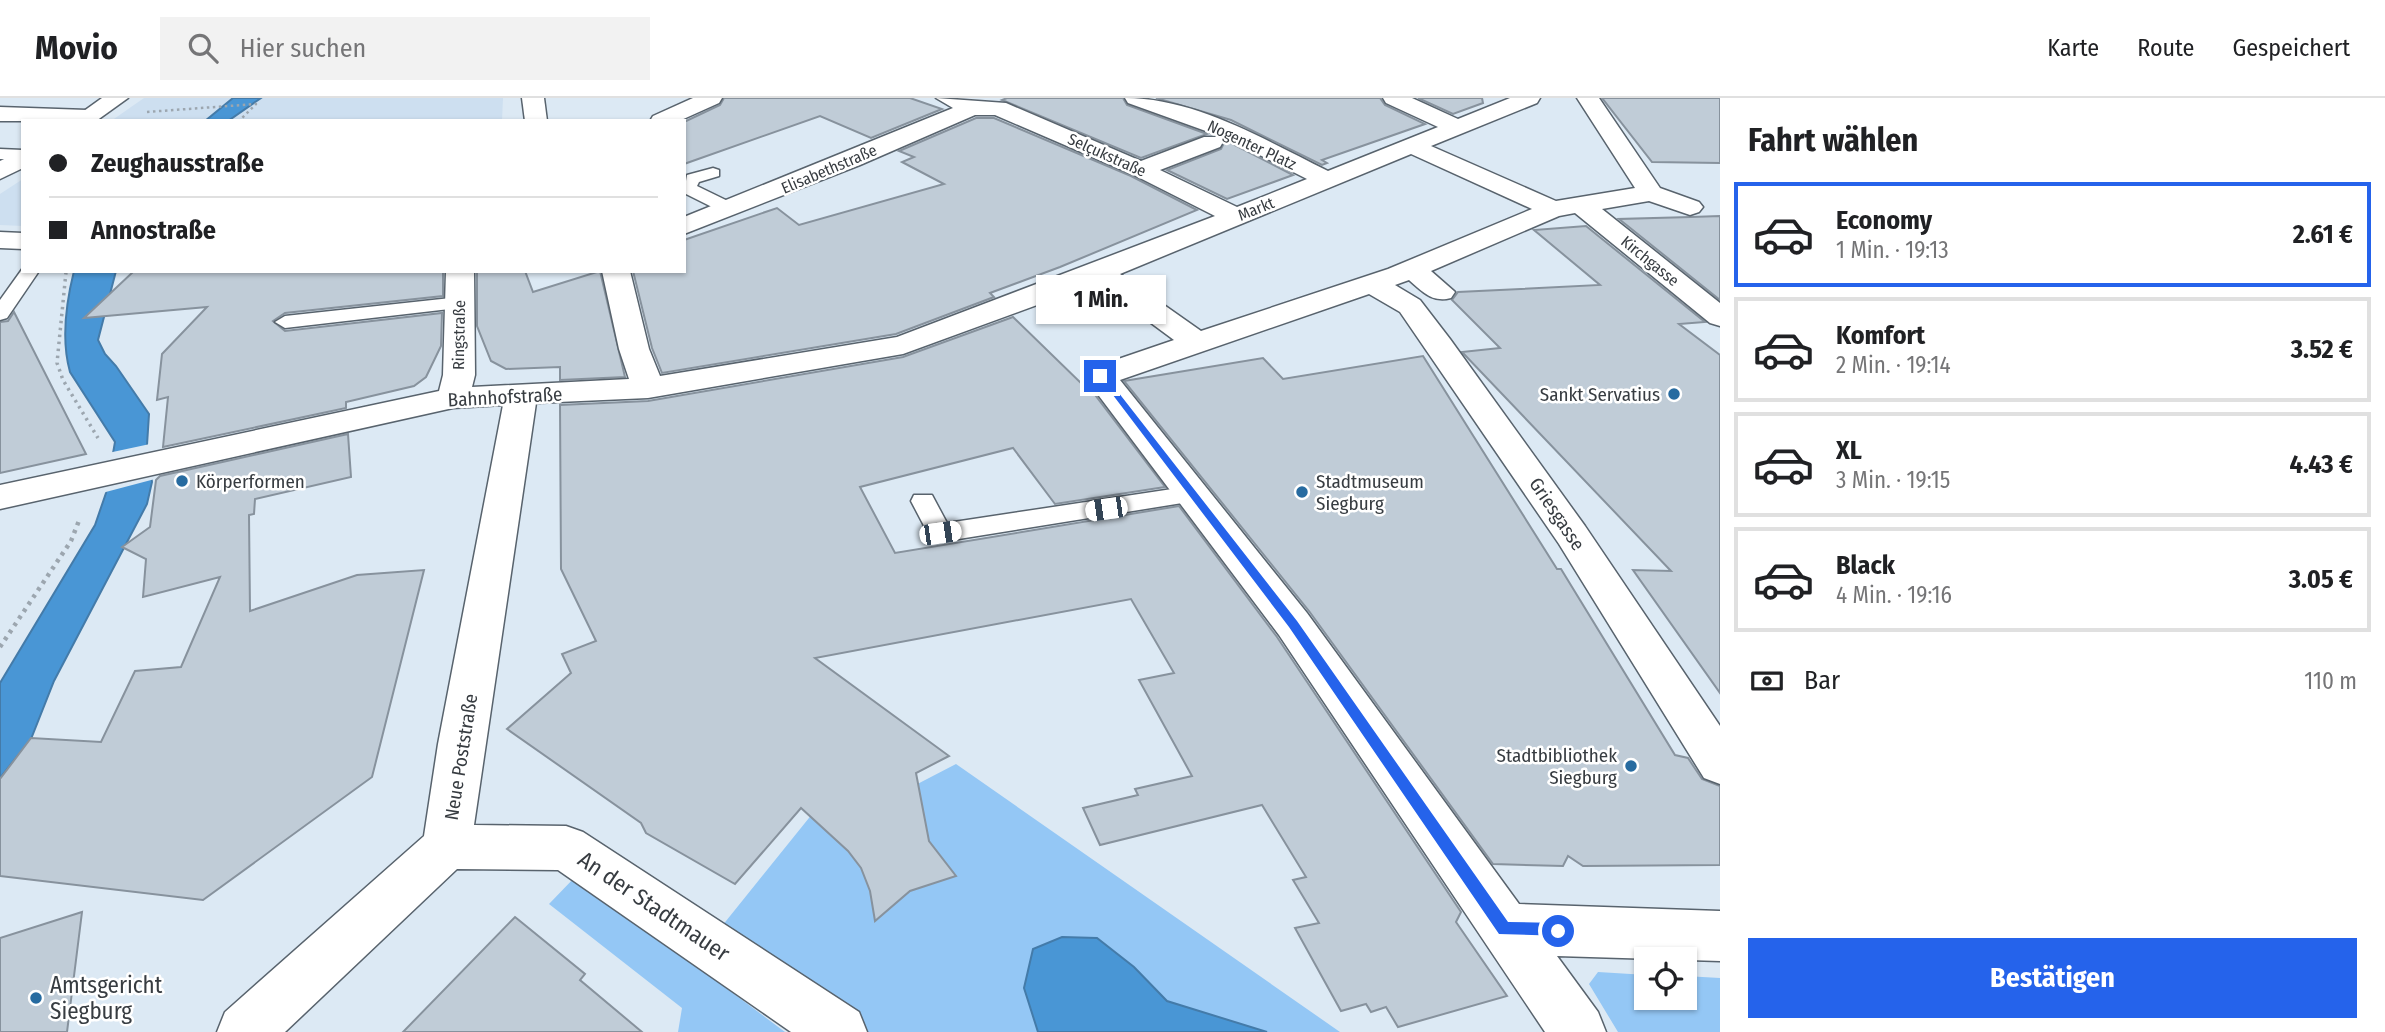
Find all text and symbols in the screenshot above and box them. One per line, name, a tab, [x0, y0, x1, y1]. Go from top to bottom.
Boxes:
search box	[160, 17, 650, 80]
text: Movio	[35, 28, 118, 68]
icon: search	[184, 29, 222, 67]
text: Hier suchen	[240, 33, 366, 64]
text: Karte	[2047, 34, 2099, 62]
text: Route	[2137, 34, 2194, 62]
text: Gespeichert	[2232, 34, 2350, 62]
street label: Nogenter Platz	[1205, 116, 1299, 174]
text: Fahrt wählen	[1748, 121, 1918, 159]
street label: Selçukstraße	[1065, 129, 1149, 181]
street label: Elisabethstraße	[778, 140, 880, 198]
text: Zeughausstraße	[91, 148, 264, 179]
street label: Markt	[1235, 193, 1278, 225]
icon: car	[1752, 203, 1815, 266]
text: Economy	[1836, 205, 1932, 236]
text: Annostraße	[91, 215, 216, 246]
text: 2.61 €	[2293, 219, 2353, 250]
street label: Kirchgasse	[1617, 232, 1683, 290]
text: 1 Min. · 19:13	[1836, 236, 1949, 264]
callout: 1 Min.	[1035, 274, 1165, 324]
text: 1 Min.	[1074, 285, 1128, 313]
street label: Ringstraße	[449, 300, 469, 370]
icon: car	[1752, 318, 1815, 381]
text: Komfort	[1836, 320, 1925, 351]
text: 3.52 €	[2291, 334, 2353, 365]
text: 2 Min. · 19:14	[1836, 351, 1951, 379]
route end	[1084, 360, 1116, 392]
street label: Bahnhofstraße	[447, 383, 563, 411]
place label: Sankt Servatius	[1540, 383, 1660, 406]
marker: Sankt Servatius	[1666, 386, 1682, 402]
icon: car	[1752, 433, 1815, 496]
text: XL	[1836, 435, 1862, 466]
text: 4.43 €	[2290, 449, 2353, 480]
text: 3 Min. · 19:15	[1836, 466, 1950, 494]
place label: Körperformen	[196, 470, 305, 493]
place label: Stadtmuseum Siegburg	[1316, 470, 1424, 515]
marker: Körperformen	[174, 473, 190, 489]
street label: Griesgasse	[1524, 473, 1590, 555]
marker: Stadtmuseum Siegburg	[1294, 484, 1310, 500]
car	[1084, 496, 1129, 522]
car	[918, 520, 963, 546]
icon: car	[1752, 548, 1815, 611]
text: Black	[1836, 550, 1895, 581]
text: 3.05 €	[2289, 564, 2353, 595]
text: 4 Min. · 19:16	[1836, 581, 1952, 609]
icon: cash	[1748, 662, 1786, 700]
text: Bar	[1804, 665, 1840, 696]
text: 110 m	[2304, 667, 2357, 695]
street label: Neue Poststraße	[440, 692, 482, 822]
place label: Stadtbibliothek Siegburg	[1497, 744, 1617, 789]
marker: Stadtbibliothek Siegburg	[1623, 758, 1639, 774]
street label: An der Stadtmauer	[573, 845, 735, 967]
route start	[1542, 915, 1574, 947]
button: Bestätigen	[1748, 938, 2357, 1018]
map controls	[1634, 947, 1697, 1010]
button: locate	[1634, 947, 1697, 1010]
place label: Amtsgericht Siegburg	[50, 971, 163, 1025]
marker: Amtsgericht Siegburg	[28, 990, 44, 1006]

